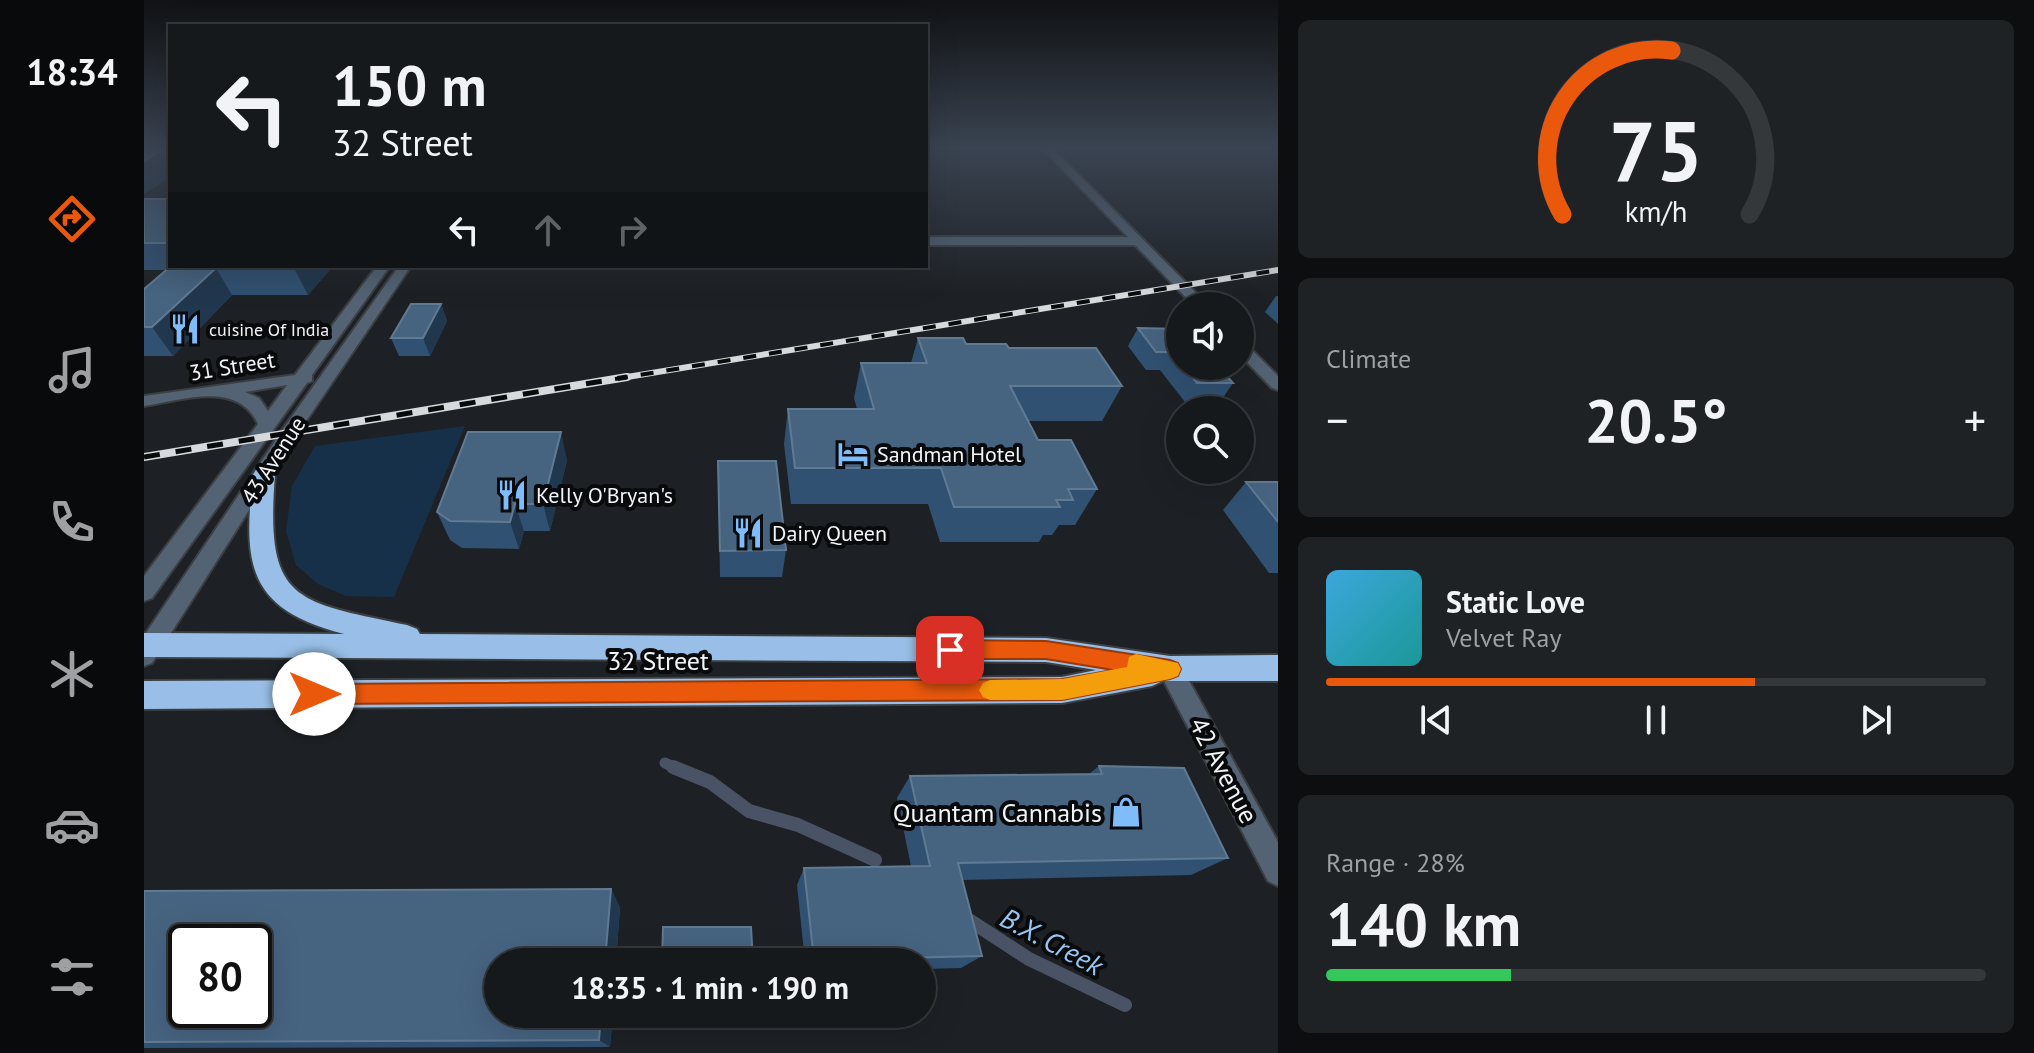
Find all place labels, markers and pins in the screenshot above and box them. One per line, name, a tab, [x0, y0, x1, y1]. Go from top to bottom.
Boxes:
restaurant icon: cuisine Of India	[168, 312, 202, 346]
place label: cuisine Of India	[209, 318, 329, 341]
hotel icon: Sandman Hotel	[836, 437, 870, 471]
place label: Sandman Hotel	[877, 440, 1022, 468]
restaurant icon: Kelly O'Bryan's	[495, 478, 529, 512]
place label: Kelly O'Bryan's	[536, 481, 673, 509]
restaurant icon: Dairy Queen	[731, 516, 765, 550]
place label: Dairy Queen	[772, 519, 887, 547]
pin	[916, 616, 984, 684]
shop icon: Quantam Cannabis	[1109, 795, 1143, 829]
place label: Quantam Cannabis	[893, 796, 1102, 829]

